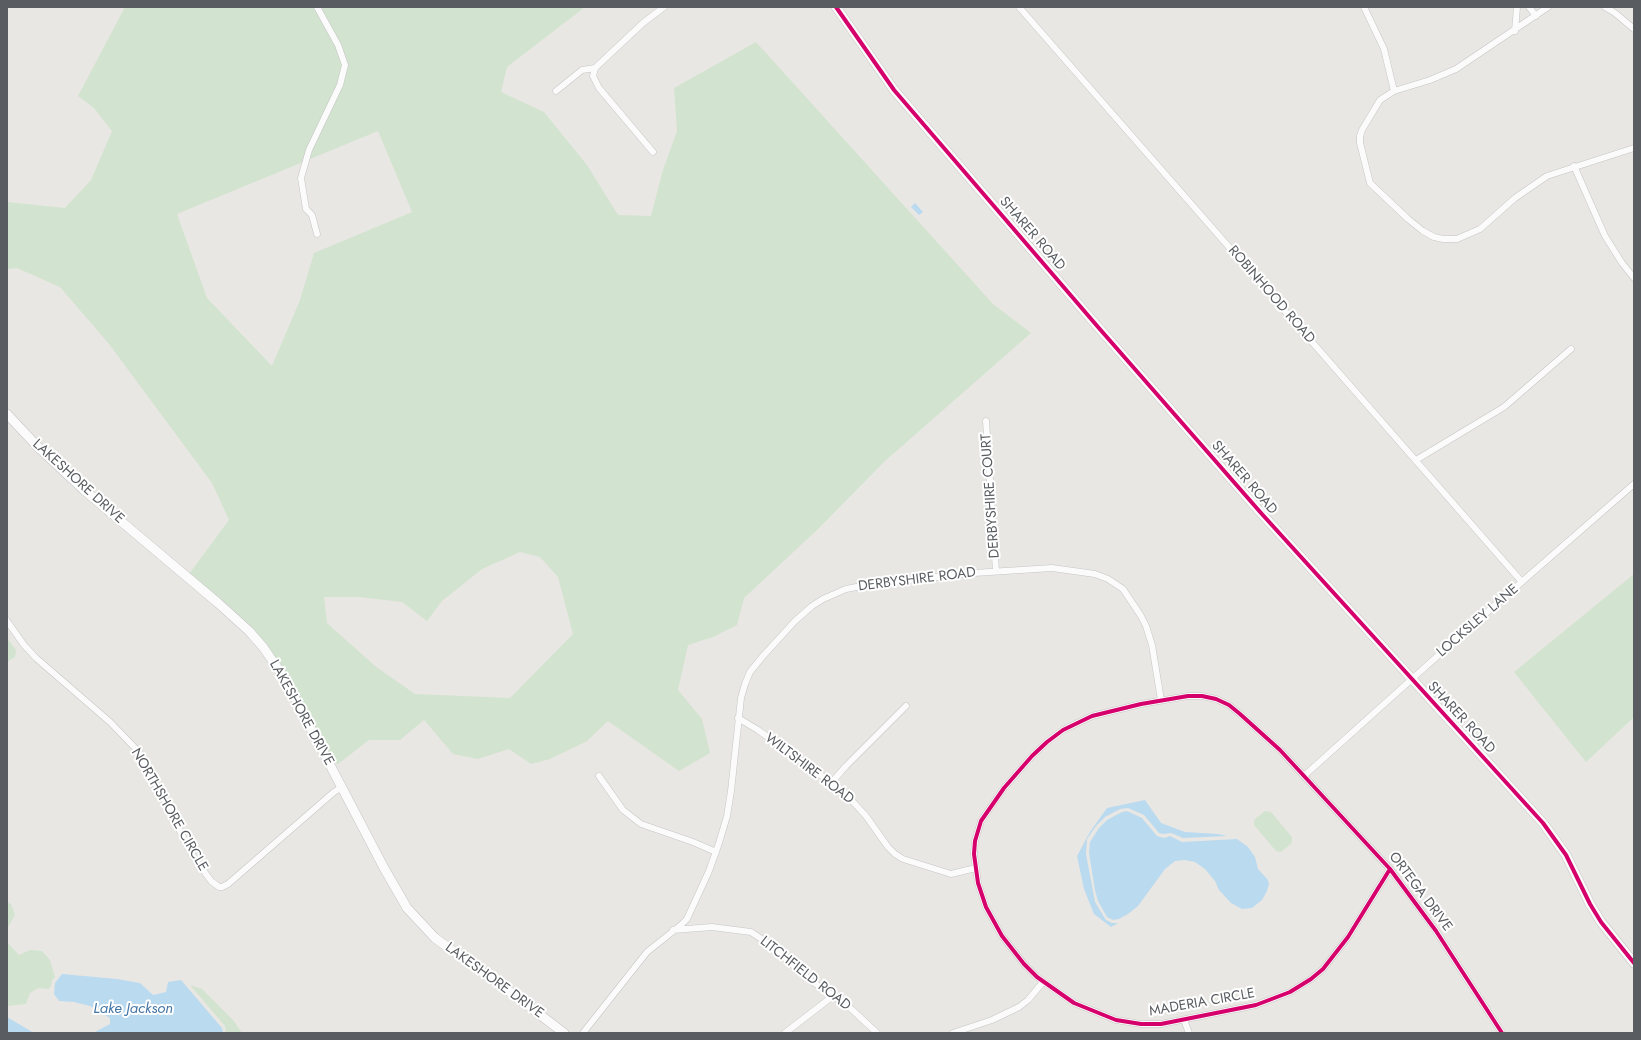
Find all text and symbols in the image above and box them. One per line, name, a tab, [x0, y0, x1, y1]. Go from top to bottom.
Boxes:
street label: SHARER ROAD	[996, 194, 1068, 274]
street label: ROBINHOOD ROAD	[1224, 243, 1318, 347]
street label: DERBYSHIRE COURT	[978, 433, 1004, 559]
street label: LAKESHORE DRIVE	[29, 436, 127, 528]
street label: SHARER ROAD	[1208, 438, 1280, 518]
street label: DERBYSHIRE ROAD	[857, 564, 977, 596]
street label: LOCKSLEY LANE	[1434, 581, 1522, 661]
street label: LAKESHORE DRIVE	[265, 657, 337, 769]
street label: SHARER ROAD	[1424, 679, 1498, 757]
street label: WILTSHIRE ROAD	[761, 730, 857, 808]
street label: NORTHSHORE CIRCLE	[127, 746, 211, 874]
street label: ORTEGA DRIVE	[1385, 849, 1455, 935]
street label: LITCHFIELD ROAD	[756, 933, 854, 1015]
street label: LAKESHORE DRIVE	[441, 940, 547, 1022]
street label: MADERIA CIRCLE	[1148, 985, 1256, 1021]
water label: Lake Jackson	[93, 1000, 173, 1018]

